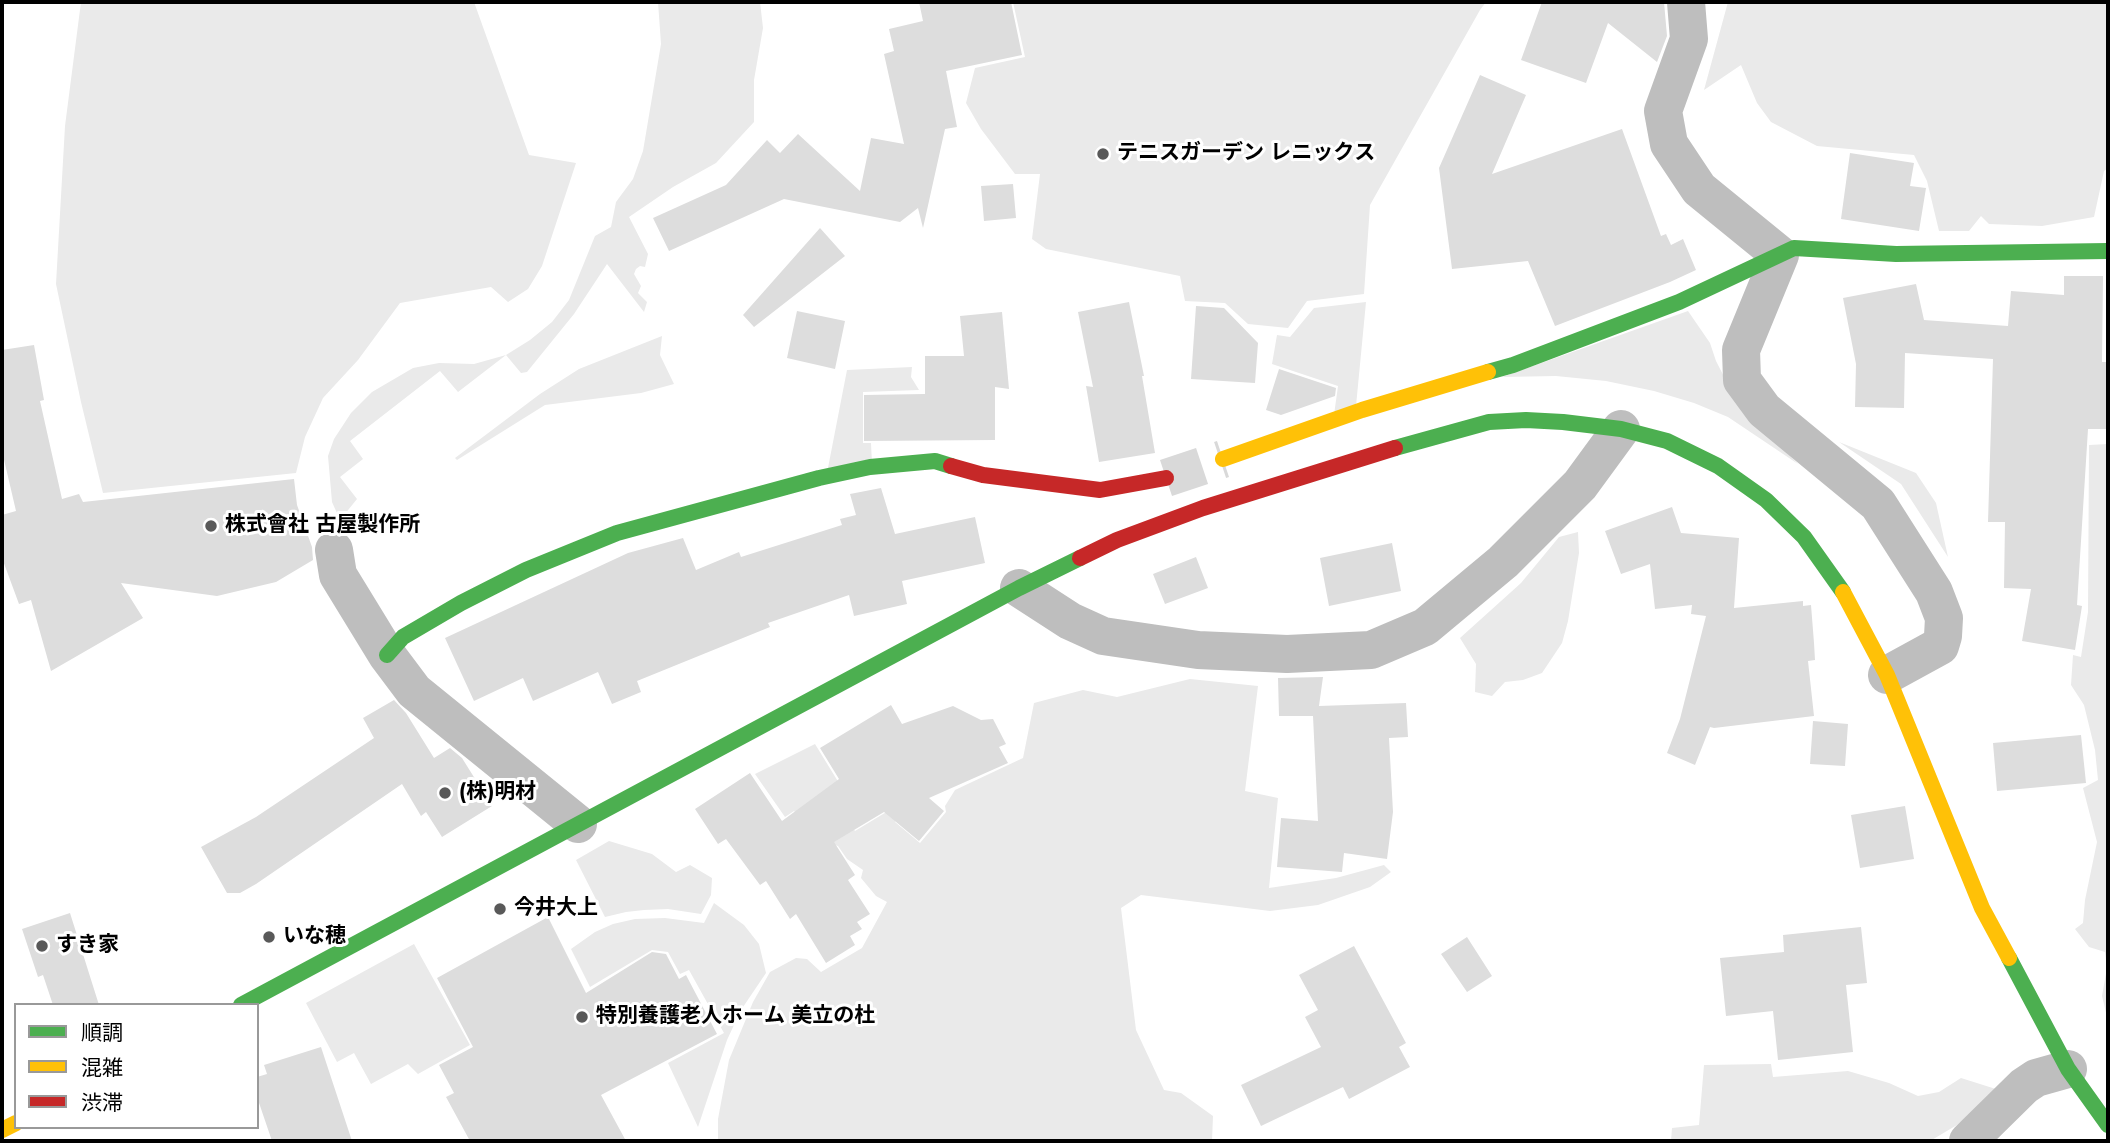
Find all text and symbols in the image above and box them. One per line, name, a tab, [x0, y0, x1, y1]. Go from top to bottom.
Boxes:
place label: テニスガーデン レニックス	[1117, 141, 1375, 167]
marker: テニスガーデン レニックス	[1095, 146, 1111, 162]
place label: 株式會社 古屋製作所	[225, 513, 420, 539]
marker: 株式會社 古屋製作所	[203, 518, 219, 534]
place label: (株)明材	[459, 780, 536, 806]
marker: (株)明材	[437, 785, 453, 801]
place label: 今井大上	[514, 896, 598, 922]
marker: 今井大上	[492, 901, 508, 917]
place label: いな穂	[283, 924, 346, 950]
marker: いな穂	[261, 929, 277, 945]
place label: すき家	[56, 933, 119, 959]
marker: すき家	[34, 938, 50, 954]
legend	[14, 1003, 259, 1129]
place label: 特別養護老人ホーム 美立の杜	[596, 1004, 875, 1030]
marker: 特別養護老人ホーム 美立の杜	[574, 1009, 590, 1025]
text: 順調	[81, 1018, 123, 1048]
text: 混雑	[81, 1053, 123, 1083]
text: 渋滞	[81, 1088, 123, 1118]

